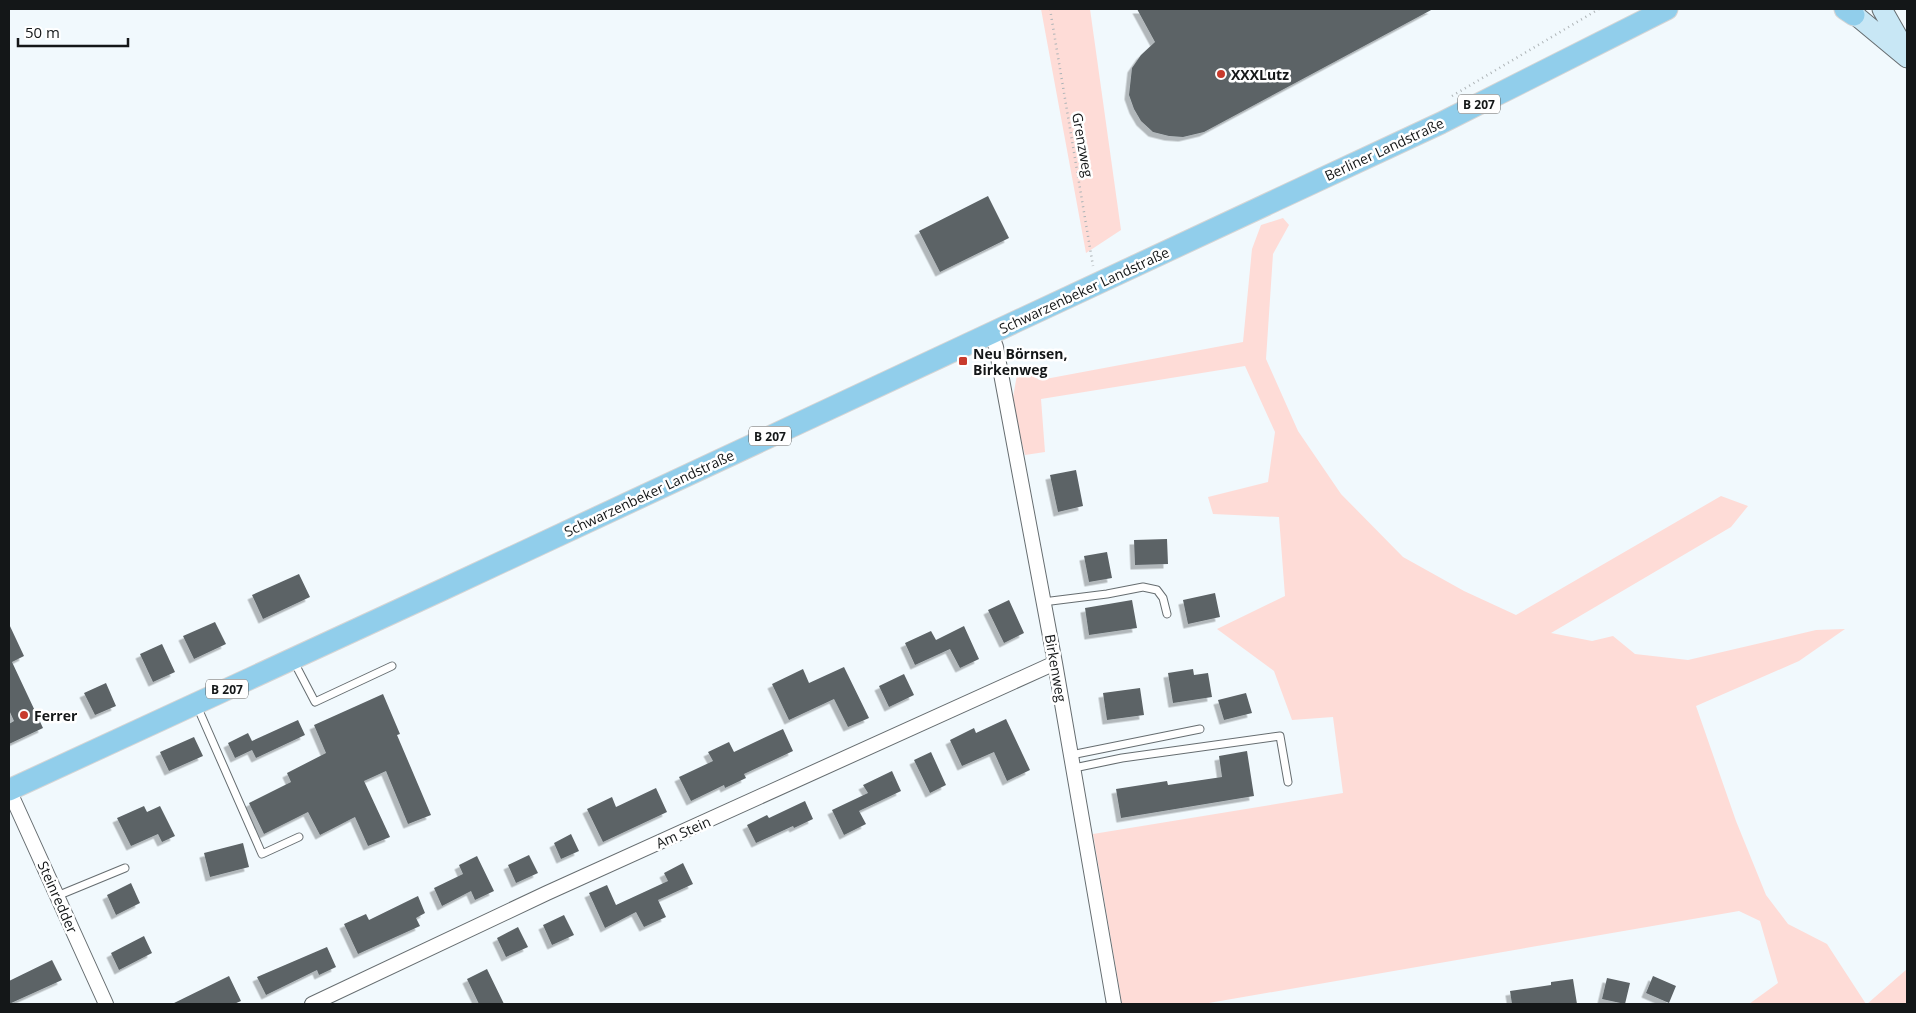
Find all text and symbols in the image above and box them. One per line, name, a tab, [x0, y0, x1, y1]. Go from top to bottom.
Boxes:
scale bar	[18, 15, 128, 47]
text: 50 m	[25, 22, 60, 42]
place label: XXXLutz	[1231, 65, 1289, 84]
marker: XXXLutz	[1215, 68, 1227, 80]
road number: B 207	[1458, 95, 1500, 114]
street label: Grenzweg	[1068, 111, 1098, 179]
street label: Berliner Landstraße	[1321, 113, 1447, 185]
street label: Schwarzenbeker Landstraße	[996, 242, 1172, 338]
place label: Neu Börnsen, Birkenweg	[973, 344, 1068, 379]
marker: Neu Börnsen, Birkenweg	[957, 355, 969, 367]
road number: B 207	[749, 426, 791, 446]
street label: Schwarzenbeker Landstraße	[561, 445, 737, 541]
street label: Birkenweg	[1041, 633, 1071, 704]
road number: B 207	[206, 680, 248, 699]
place label: Ferrer	[34, 706, 78, 725]
marker: Ferrer	[18, 709, 30, 721]
street label: Am Stein	[653, 812, 713, 852]
street label: Steinredder	[34, 858, 82, 936]

